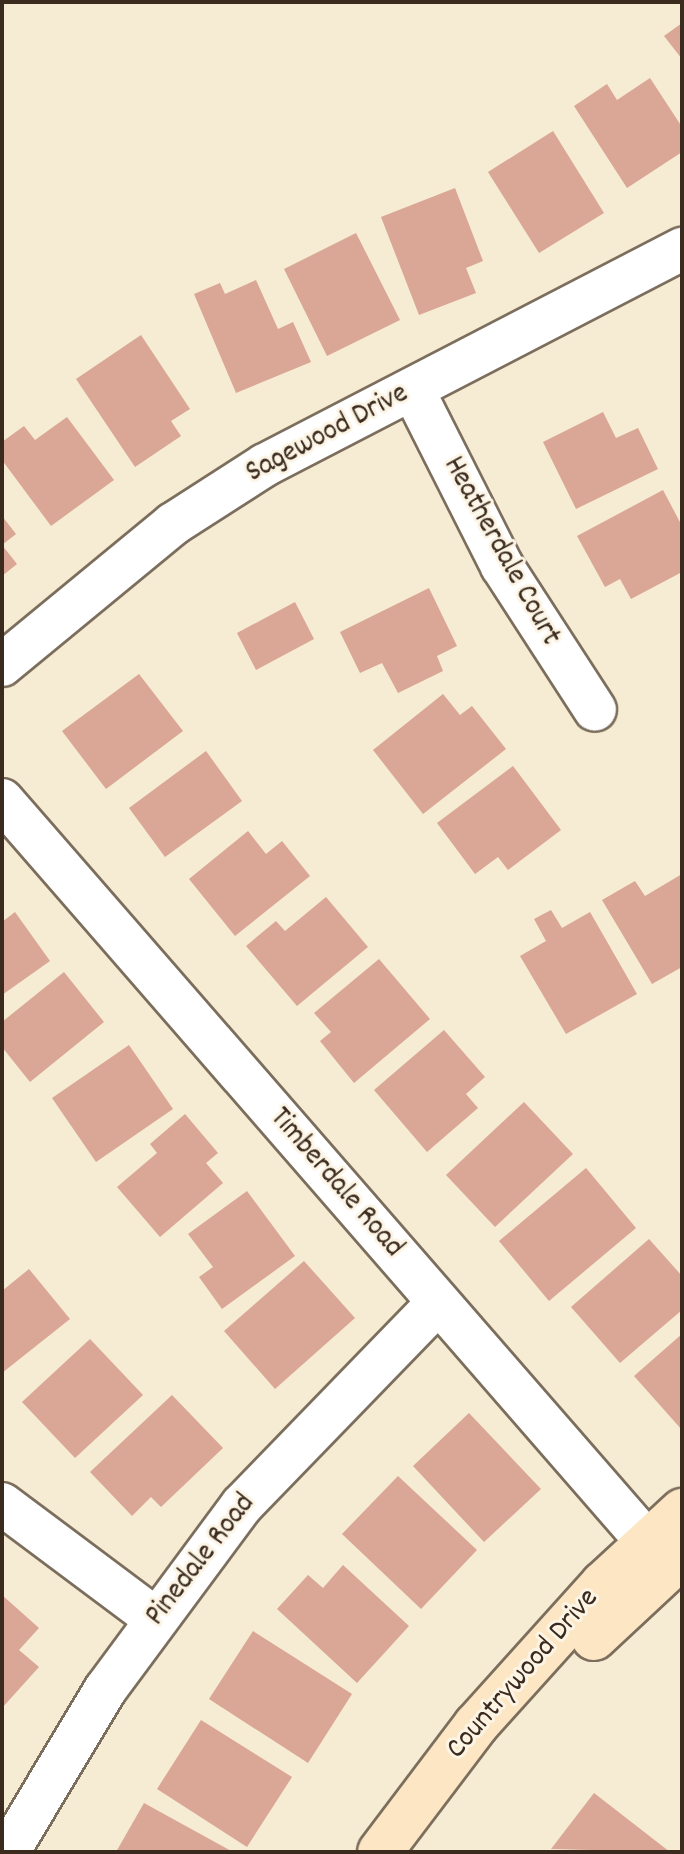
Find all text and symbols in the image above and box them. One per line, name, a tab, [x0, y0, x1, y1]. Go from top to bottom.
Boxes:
street label: Sagewood Drive	[241, 377, 415, 493]
street label: Heatherdale Court	[433, 451, 567, 653]
street label: Timberdale Road	[260, 1102, 410, 1266]
street label: Pinedale Road	[139, 1488, 265, 1634]
street label: Countrywood Drive	[440, 1582, 608, 1768]

